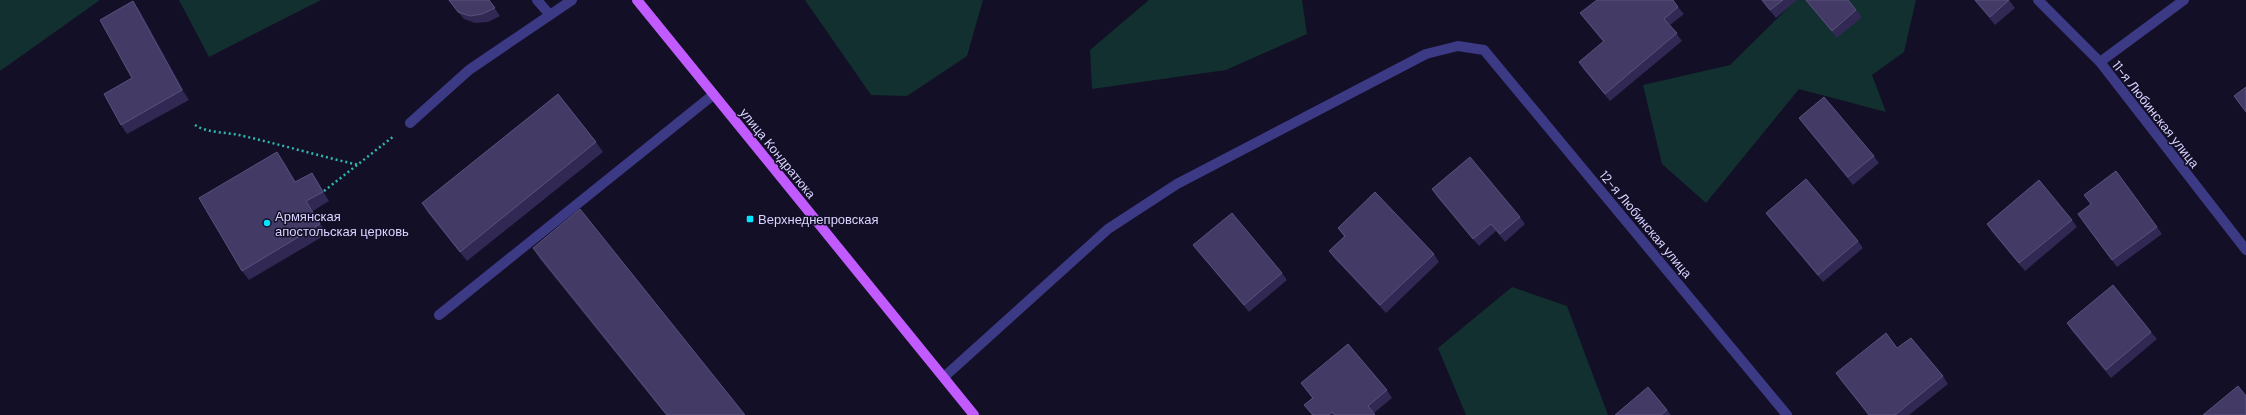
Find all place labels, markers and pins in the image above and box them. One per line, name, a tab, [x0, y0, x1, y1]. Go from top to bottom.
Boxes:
place label: Армянская апостольская церковь	[275, 208, 409, 240]
place label: Верхнеднепровская	[758, 211, 879, 228]
marker: Верхнеднепровская	[745, 214, 755, 224]
marker: Армянская апостольская церковь	[262, 218, 272, 228]

